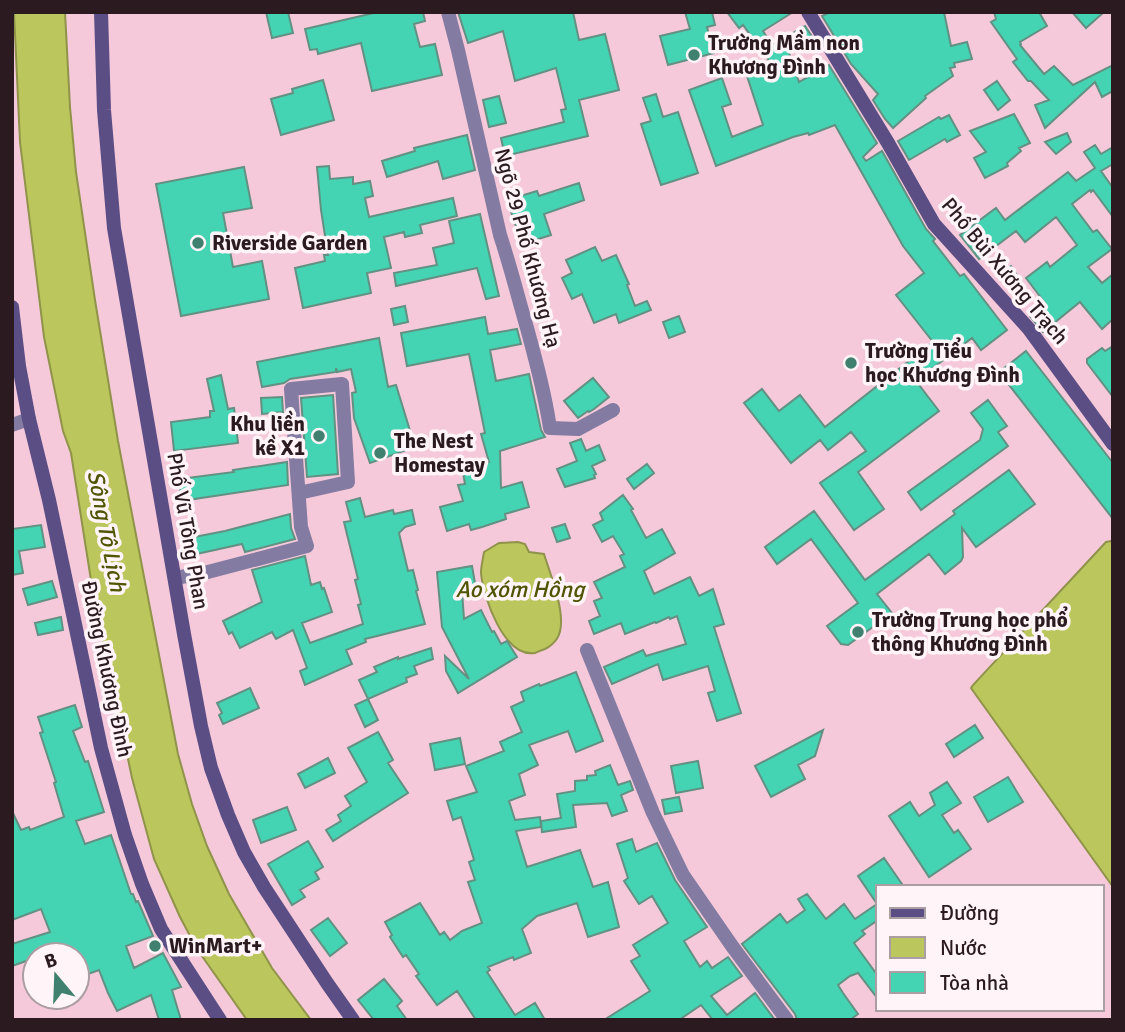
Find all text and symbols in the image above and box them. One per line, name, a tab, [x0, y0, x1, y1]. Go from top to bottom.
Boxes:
place label: Trường Mầm non Khương Đình	[708, 29, 860, 80]
marker: Trường Mầm non Khương Đình	[686, 47, 702, 63]
street label: Ngõ 29 Phố Khương Hạ	[489, 145, 567, 351]
street label: Phố Bùi Xương Trạch	[936, 192, 1074, 350]
place label: Riverside Garden	[212, 230, 368, 256]
marker: Riverside Garden	[190, 235, 206, 251]
place label: Trường Tiểu học Khương Đình	[865, 337, 1020, 388]
marker: Trường Tiểu học Khương Đình	[843, 355, 859, 371]
place label: Khu liền kề X1	[230, 410, 305, 461]
marker: Khu liền kề X1	[311, 428, 327, 444]
place label: The Nest Homestay	[394, 428, 485, 478]
marker: The Nest Homestay	[372, 445, 388, 461]
street label: Phố Vũ Tông Phan	[161, 450, 215, 612]
water label: Sông Tô Lịch	[81, 468, 133, 596]
water label: Ao xóm Hồng	[456, 575, 586, 604]
street label: Đường Khương Đình	[76, 578, 138, 760]
place label: Trường Trung học phổ thông Khương Đình	[871, 606, 1068, 657]
marker: Trường Trung học phổ thông Khương Đình	[850, 624, 866, 640]
legend	[876, 885, 1104, 1011]
text: Đường	[940, 900, 999, 926]
place label: WinMart+	[169, 933, 262, 959]
text: Nước	[940, 935, 987, 961]
marker: WinMart+	[147, 938, 163, 954]
north arrow	[21, 941, 91, 1011]
text: B	[41, 948, 61, 974]
text: Tòa nhà	[940, 970, 1009, 996]

